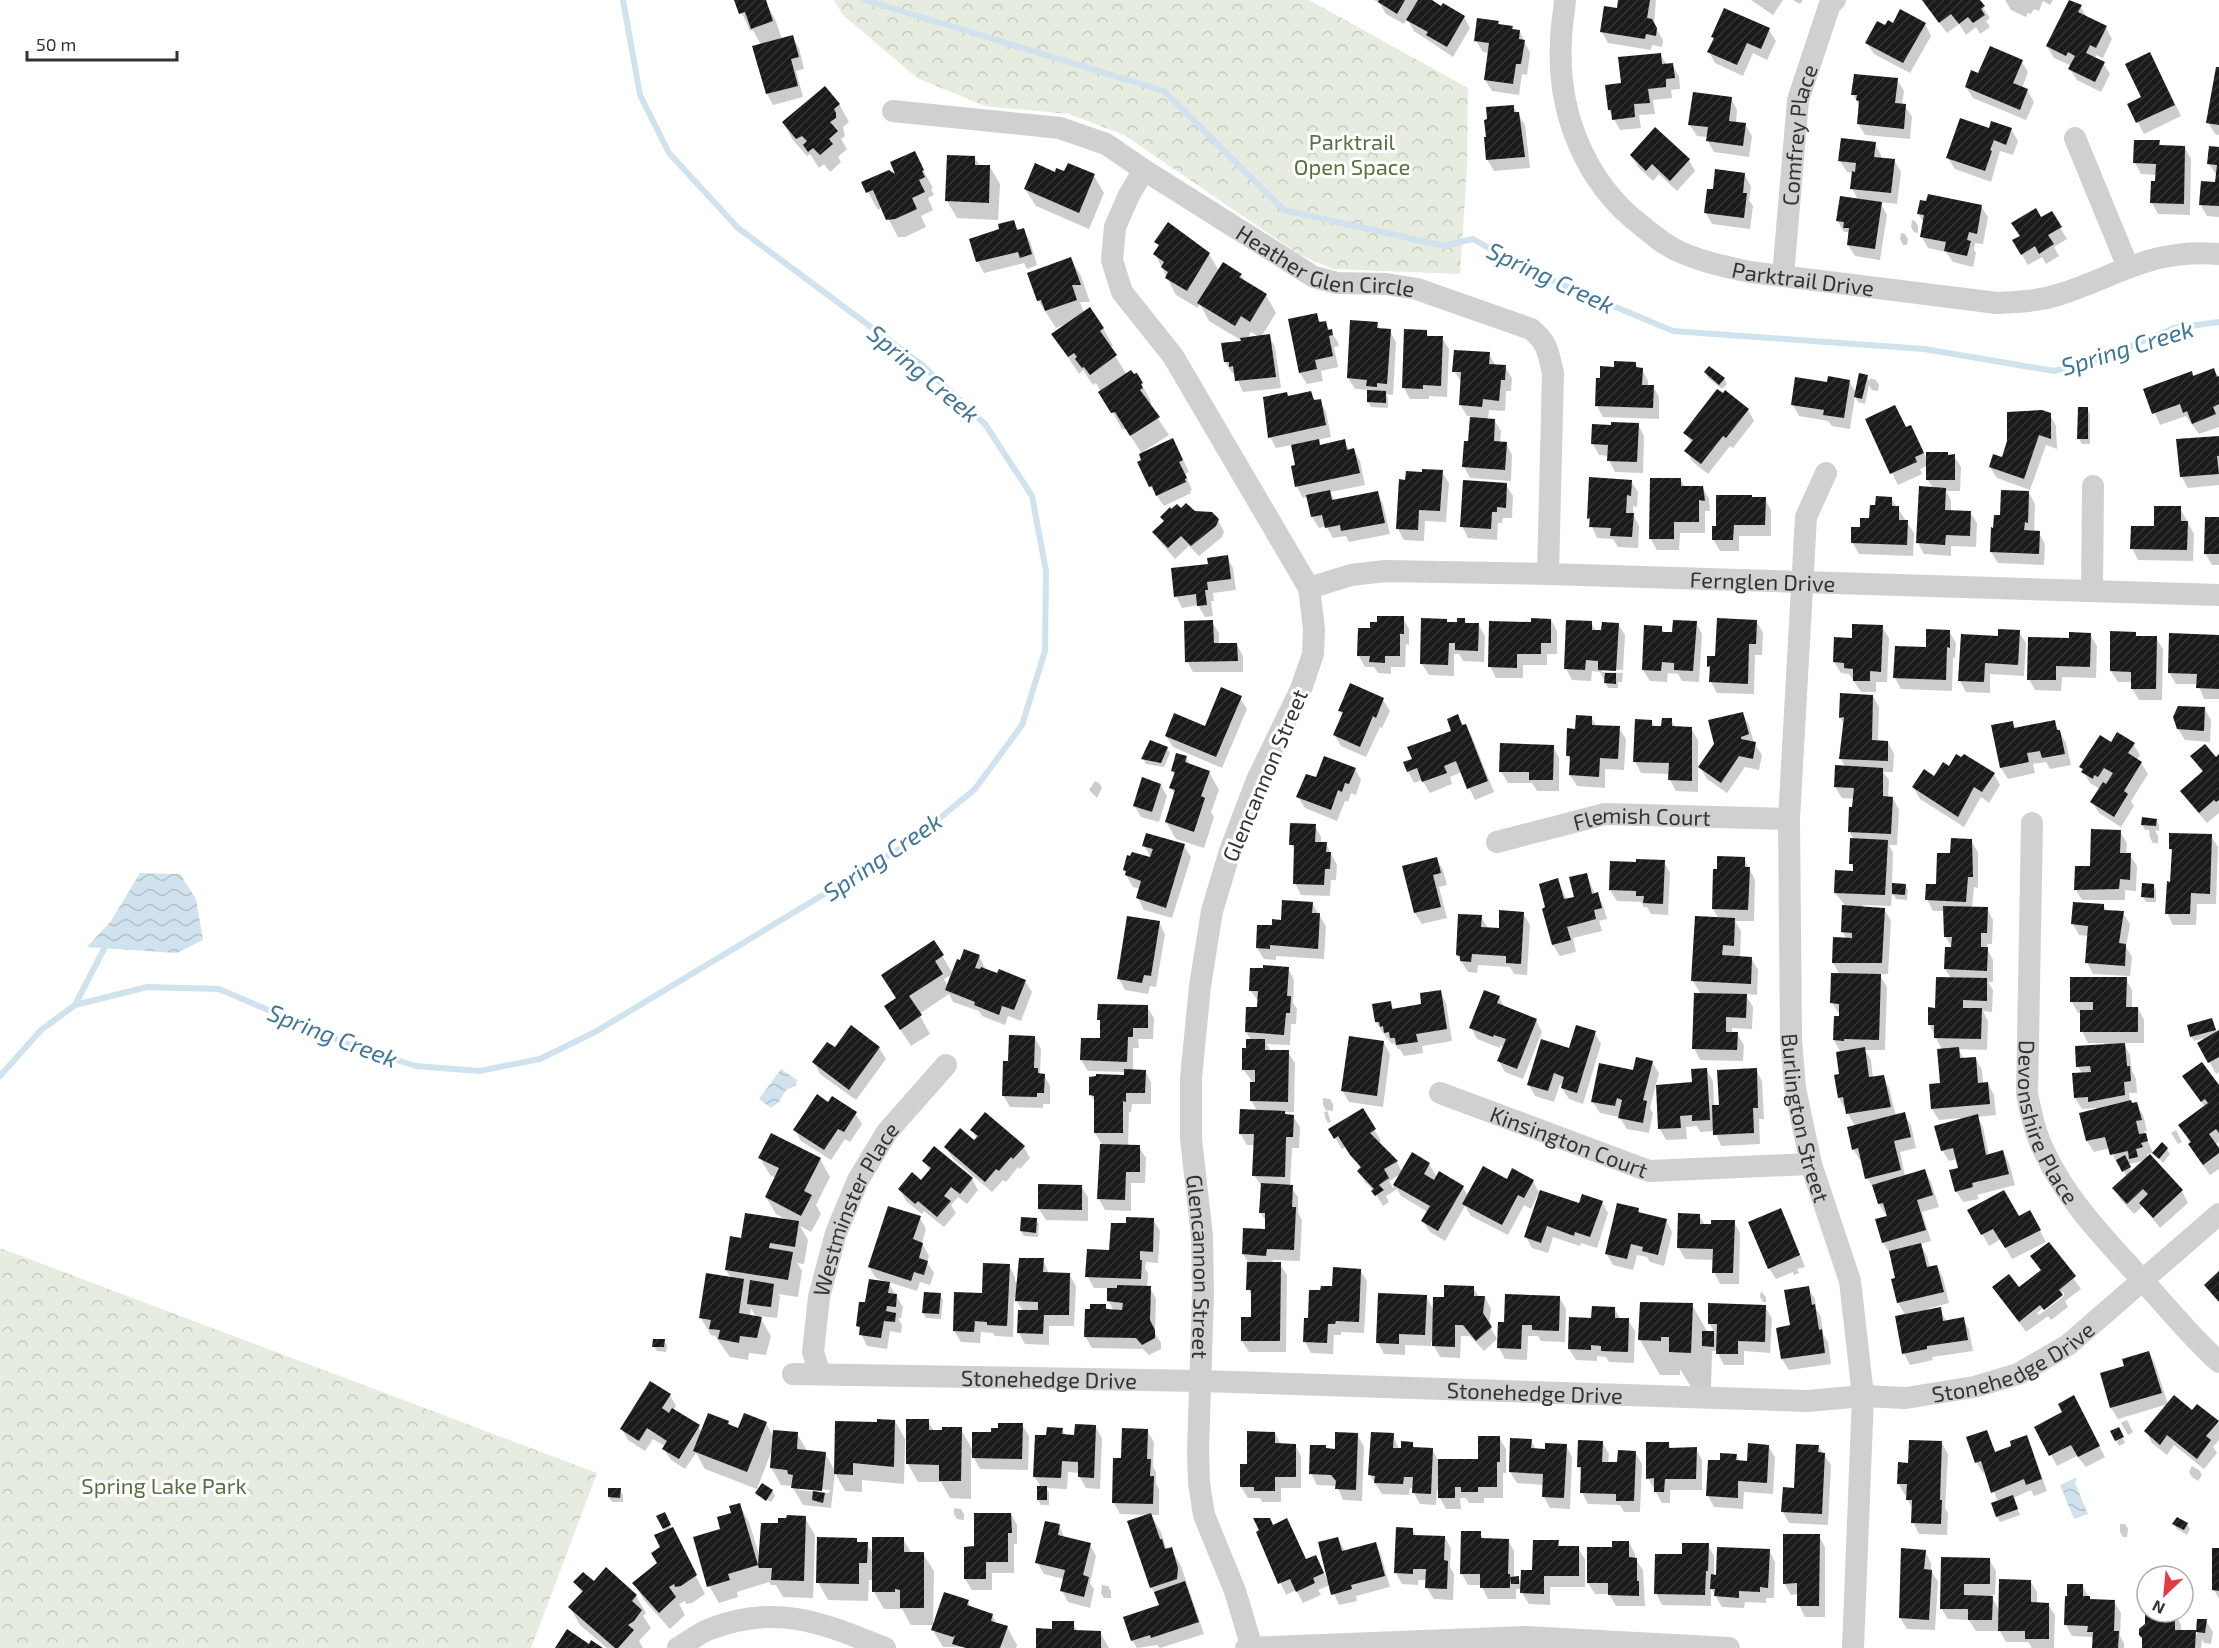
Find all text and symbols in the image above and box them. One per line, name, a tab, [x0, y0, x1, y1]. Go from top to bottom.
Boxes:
scale bar	[27, 24, 177, 62]
text: 50 m	[36, 33, 76, 55]
street label: Comfrey Place	[1776, 61, 1822, 207]
park label: Parktrail Open Space	[1294, 128, 1410, 179]
street label: Heather Glen Circle	[1232, 219, 1417, 301]
water label: Spring Creek	[1483, 235, 1619, 319]
street label: Parktrail Drive	[1730, 256, 1876, 300]
water label: Spring Creek	[2057, 313, 2197, 381]
water label: Spring Creek	[862, 318, 986, 428]
street label: Fernglen Drive	[1689, 565, 1836, 596]
street label: Glencannon Street	[1216, 685, 1312, 865]
street label: Flemish Court	[1570, 801, 1711, 835]
water label: Spring Creek	[817, 806, 947, 906]
water label: Spring Creek	[264, 997, 402, 1073]
street label: Burlington Street	[1778, 1032, 1836, 1205]
street label: Devonshire Place	[2014, 1040, 2085, 1208]
street label: Kinsington Court	[1487, 1100, 1652, 1183]
street label: Westminster Place	[807, 1116, 903, 1299]
street label: Glencannon Street	[1182, 1173, 1216, 1359]
street label: Stonehedge Drive	[1930, 1316, 2099, 1407]
street label: Stonehedge Drive	[961, 1364, 1137, 1393]
street label: Stonehedge Drive	[1446, 1376, 1623, 1408]
park label: Spring Lake Park	[81, 1472, 247, 1498]
north arrow	[2135, 1564, 2195, 1624]
text: N	[2149, 1597, 2168, 1619]

